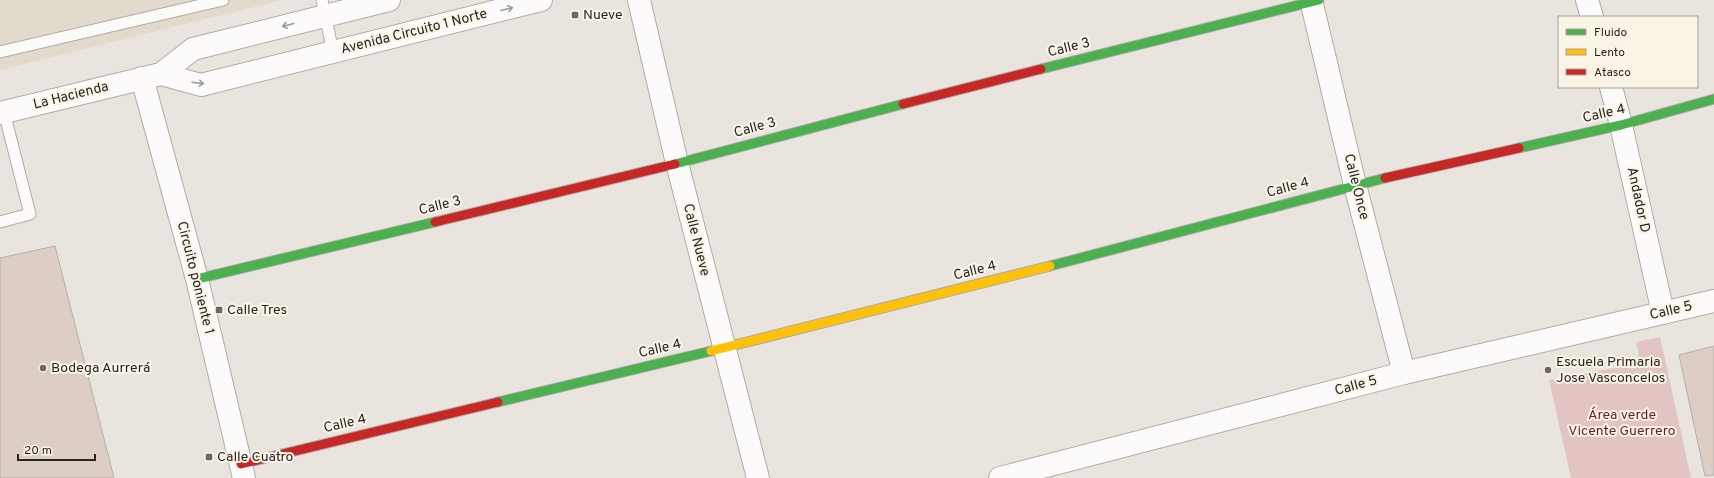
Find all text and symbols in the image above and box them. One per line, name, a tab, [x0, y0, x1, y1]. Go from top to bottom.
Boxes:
one-way arrow	[500, 4, 513, 12]
street label: Avenida Circuito 1 Norte	[339, 6, 489, 58]
place label: Nueve	[583, 7, 623, 24]
marker: Nueve	[570, 10, 580, 20]
legend	[1558, 16, 1698, 88]
one-way arrow	[281, 22, 294, 29]
text: Fluido	[1594, 25, 1627, 41]
street label: Calle 3	[1046, 35, 1092, 61]
text: Lento	[1594, 45, 1625, 61]
text: Atasco	[1594, 65, 1631, 81]
street label: La Hacienda	[32, 78, 110, 114]
one-way arrow	[192, 79, 205, 87]
street label: Calle 4	[1581, 101, 1627, 127]
street label: Calle 3	[732, 114, 778, 142]
street label: Calle Once	[1340, 152, 1372, 222]
street label: Andador D	[1623, 165, 1653, 235]
street label: Calle 4	[1265, 174, 1311, 202]
street label: Calle 3	[417, 193, 463, 219]
street label: Calle Nueve	[679, 202, 713, 278]
street label: Circuito poniente 1	[173, 220, 217, 336]
street label: Calle 4	[952, 258, 998, 284]
street label: Calle 5	[1648, 298, 1694, 324]
place label: Calle Tres	[227, 302, 287, 319]
marker: Calle Tres	[214, 305, 224, 315]
street label: Calle 4	[637, 336, 683, 362]
place label: Escuela Primaria Jose Vasconcelos	[1556, 354, 1665, 387]
place label: Bodega Aurrerá	[51, 360, 150, 377]
marker: Bodega Aurrerá	[38, 363, 48, 373]
marker: Escuela Primaria Jose Vasconcelos	[1543, 365, 1553, 375]
street label: Calle 5	[1333, 372, 1379, 400]
park label: Área verde Vicente Guerrero	[1568, 406, 1676, 440]
street label: Calle 4	[322, 411, 368, 437]
scale bar	[18, 436, 95, 462]
text: 20 m	[24, 443, 52, 459]
place label: Calle Cuatro	[217, 449, 294, 466]
marker: Calle Cuatro	[204, 452, 214, 462]

